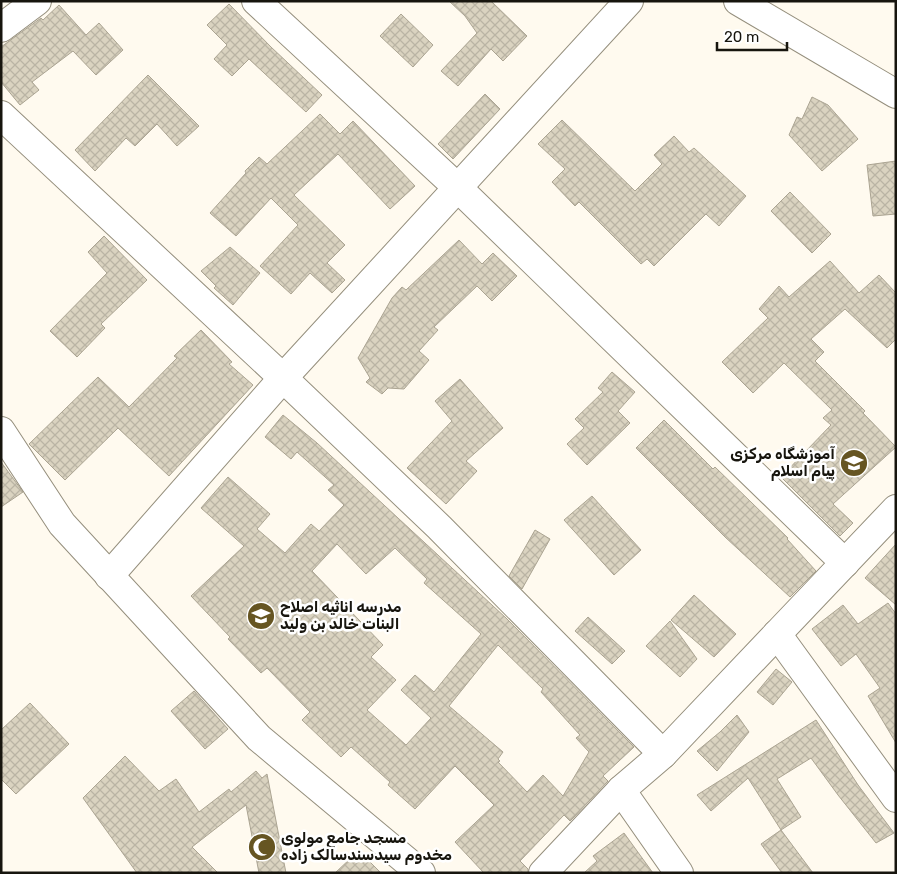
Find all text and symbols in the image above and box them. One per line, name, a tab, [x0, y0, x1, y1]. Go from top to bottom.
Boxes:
scale bar	[717, 20, 787, 52]
text: 20 m	[724, 28, 759, 46]
place label: آموزشگاه مرکزی پیام اسلام	[730, 445, 835, 481]
school or university icon: آموزشگاه مرکزی پیام اسلام	[839, 448, 869, 478]
place label: مدرسه اناثیه اصلاح البنات خالد بن ولید	[280, 598, 402, 633]
school or university icon: مدرسه اناثیه اصلاح البنات خالد بن ولید	[246, 601, 276, 631]
place label: مسجد جامع مولوی مخدوم سیدسندسالک زاده	[281, 829, 452, 865]
mosque icon: مسجد جامع مولوی مخدوم سیدسندسالک زاده	[247, 832, 277, 862]

